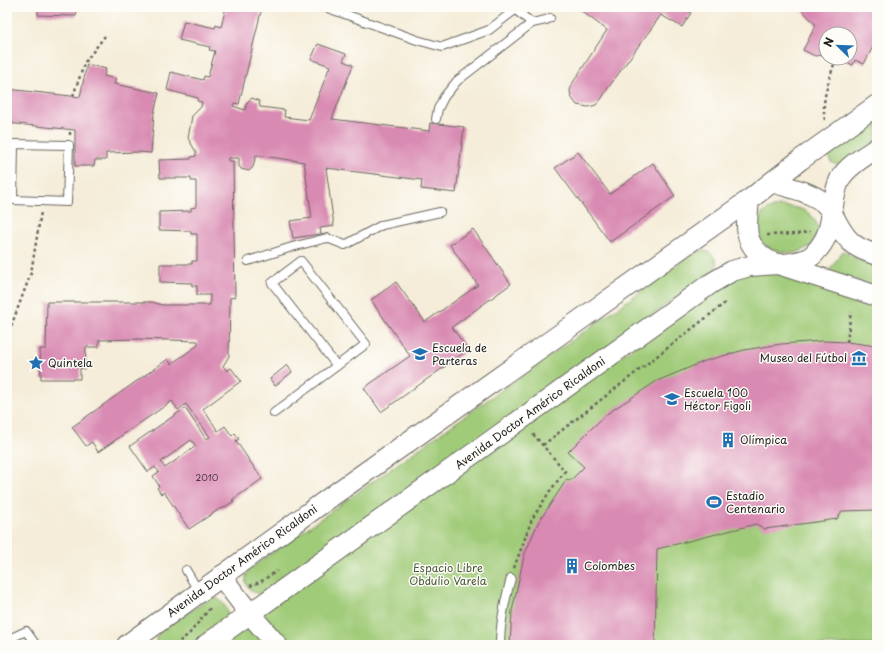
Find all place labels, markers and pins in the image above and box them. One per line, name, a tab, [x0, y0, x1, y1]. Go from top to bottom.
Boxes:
place label: Escuela de Parteras	[432, 339, 487, 369]
school or university icon: Escuela de Parteras	[411, 345, 429, 363]
place label: Museo del Fútbol	[760, 349, 847, 366]
museum icon: Museo del Fútbol	[850, 349, 868, 367]
place icon: Quintela	[27, 354, 45, 372]
place label: Quintela	[48, 354, 93, 371]
place label: Escuela 100 Héctor Figoli	[684, 384, 751, 414]
school or university icon: Escuela 100 Héctor Figoli	[663, 390, 681, 408]
building icon: Olímpica	[719, 431, 737, 449]
place label: Olímpica	[740, 431, 787, 448]
place label: Estadio Centenario	[726, 487, 785, 517]
sports icon: Estadio Centenario	[705, 493, 723, 511]
building icon: Colombes	[563, 557, 581, 575]
place label: Colombes	[584, 557, 635, 574]

